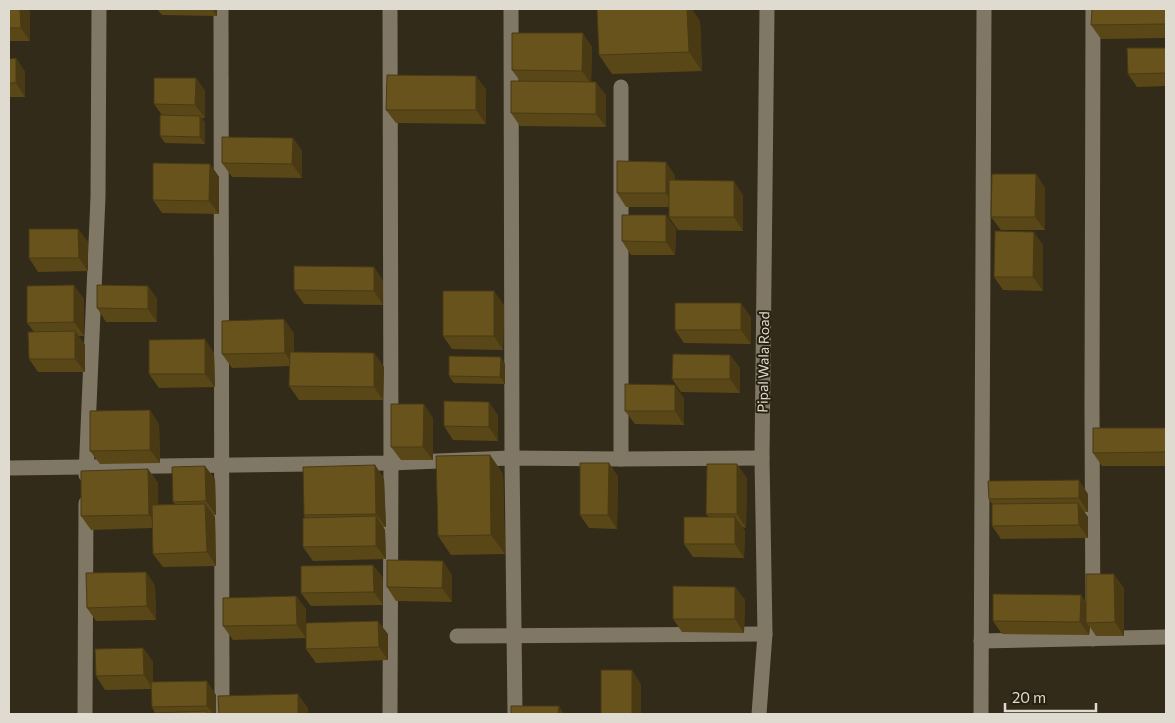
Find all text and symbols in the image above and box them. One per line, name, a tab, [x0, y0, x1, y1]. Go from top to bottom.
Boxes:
street label: Pipal Wala Road	[754, 311, 772, 413]
scale bar	[1005, 680, 1096, 712]
text: 20 m	[1012, 688, 1046, 706]

